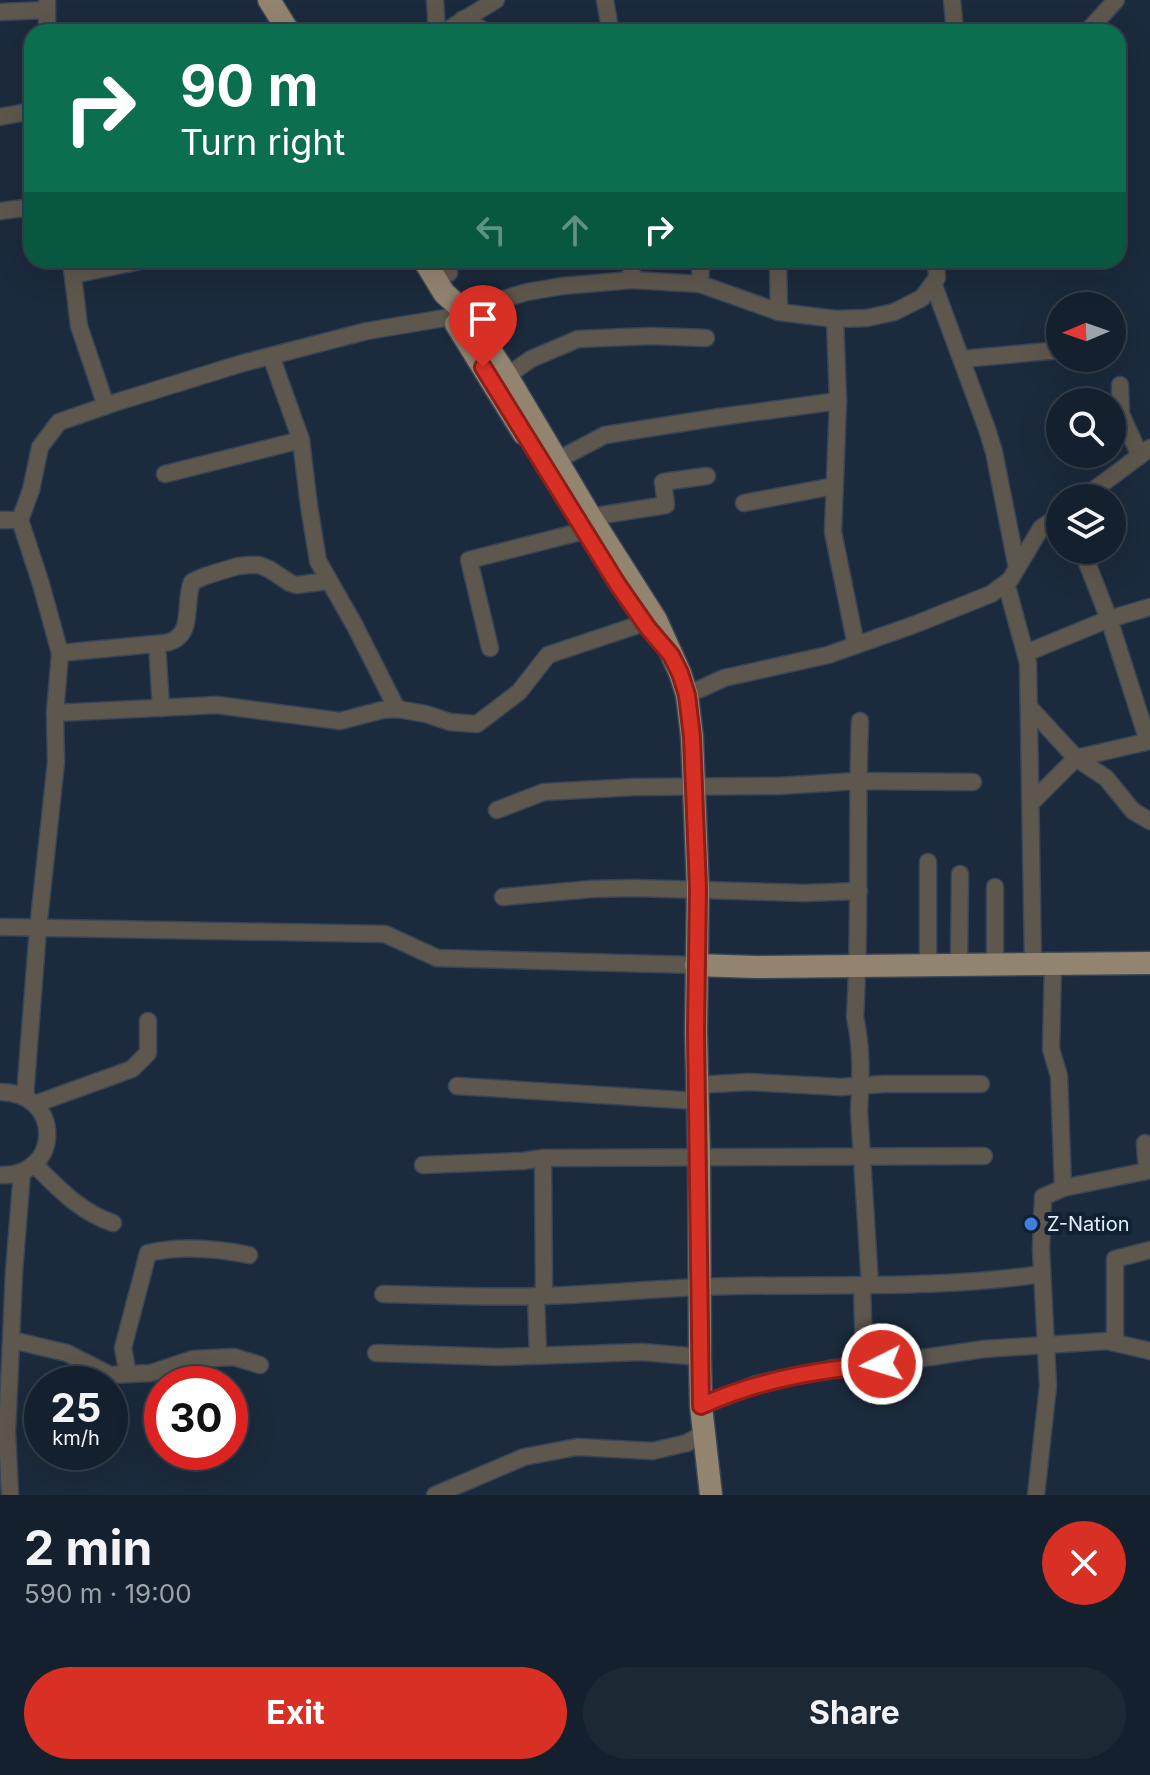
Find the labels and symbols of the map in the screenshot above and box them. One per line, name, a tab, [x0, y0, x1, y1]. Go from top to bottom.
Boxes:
pin	[449, 285, 517, 367]
north arrow	[1046, 292, 1126, 372]
place label: Z-Nation	[1047, 1212, 1129, 1236]
marker: Z-Nation	[1022, 1215, 1040, 1233]
position arrow	[840, 1322, 924, 1406]
speed limit sign: 30	[144, 1366, 248, 1470]

